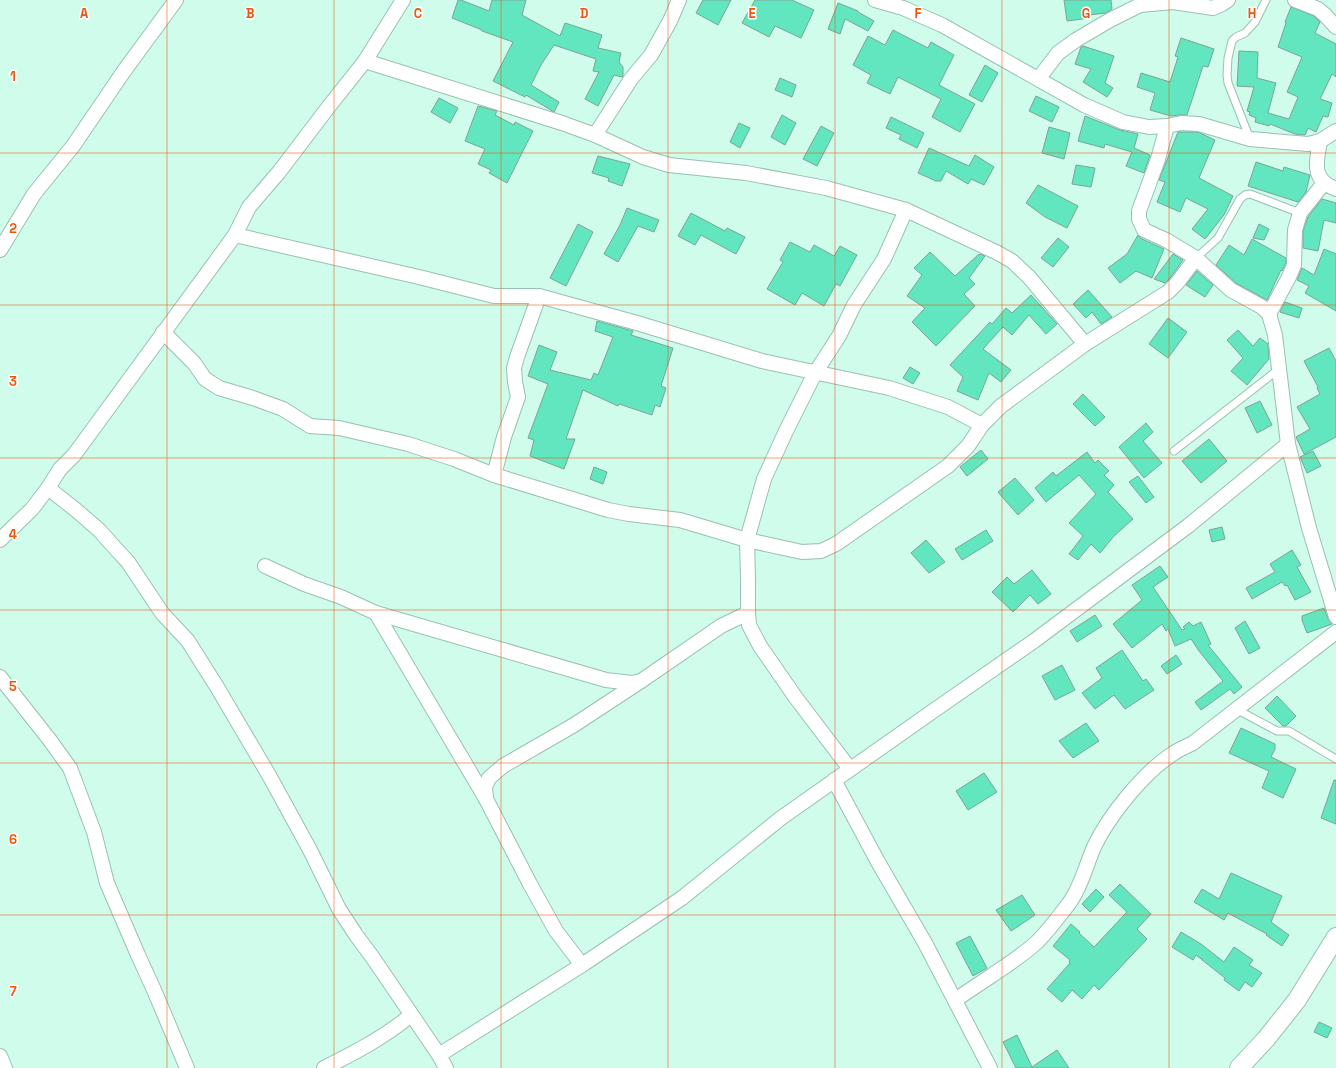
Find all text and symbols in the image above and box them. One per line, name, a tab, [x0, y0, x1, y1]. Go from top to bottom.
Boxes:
text: A	[80, 5, 89, 22]
text: B	[246, 5, 255, 22]
text: C	[414, 5, 422, 22]
text: D	[580, 5, 589, 22]
text: E	[748, 5, 756, 22]
text: F	[915, 5, 922, 22]
text: G	[1082, 5, 1090, 22]
text: H	[1248, 5, 1256, 22]
text: 1	[10, 68, 16, 85]
text: 2	[9, 220, 17, 237]
text: 3	[9, 373, 17, 390]
text: 4	[9, 526, 17, 543]
text: 5	[9, 678, 17, 695]
text: 6	[9, 831, 17, 848]
text: 7	[9, 983, 17, 1000]

